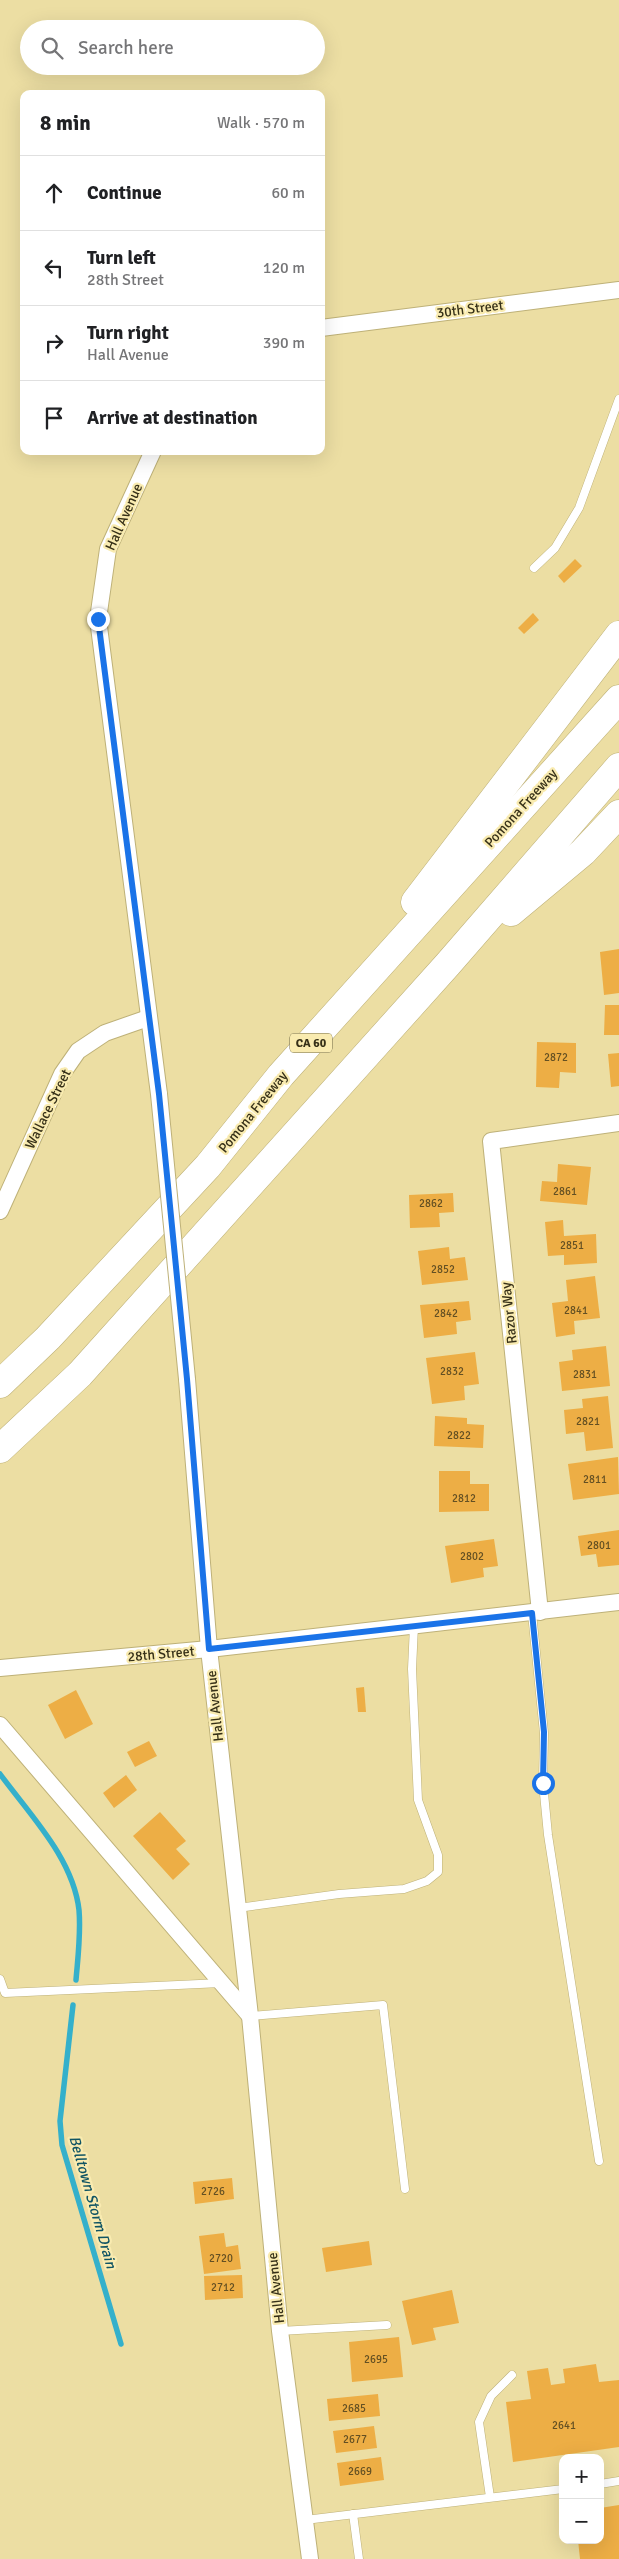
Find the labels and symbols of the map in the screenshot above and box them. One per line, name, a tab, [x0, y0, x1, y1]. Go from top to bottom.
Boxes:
street label: 30th Street	[436, 296, 504, 322]
street label: Hall Avenue	[102, 481, 146, 553]
route end	[87, 608, 110, 631]
street label: Pomona Freeway	[481, 765, 561, 851]
road number: CA 60	[290, 1034, 332, 1052]
house number: 2872	[544, 1051, 568, 1064]
street label: Wallace Street	[21, 1066, 75, 1152]
street label: Pomona Freeway	[215, 1067, 291, 1156]
house number: 2861	[553, 1185, 577, 1198]
house number: 2862	[419, 1197, 443, 1210]
house number: 2851	[560, 1239, 584, 1252]
house number: 2852	[431, 1263, 455, 1276]
street label: Razor Way	[497, 1281, 521, 1345]
house number: 2841	[564, 1304, 588, 1317]
house number: 2842	[434, 1307, 458, 1320]
house number: 2832	[440, 1365, 464, 1378]
house number: 2831	[573, 1368, 597, 1381]
house number: 2821	[576, 1415, 600, 1428]
house number: 2822	[447, 1429, 471, 1442]
house number: 2811	[583, 1473, 607, 1486]
house number: 2812	[452, 1492, 476, 1505]
house number: 2801	[587, 1539, 611, 1552]
house number: 2802	[460, 1550, 484, 1563]
street label: 28th Street	[127, 1643, 195, 1665]
street label: Hall Avenue	[203, 1670, 227, 1742]
route start	[532, 1772, 555, 1795]
water label: Belltown Storm Drain	[65, 2134, 121, 2271]
house number: 2726	[201, 2185, 225, 2198]
house number: 2720	[209, 2252, 233, 2265]
street label: Hall Avenue	[264, 2252, 288, 2324]
house number: 2712	[211, 2281, 235, 2294]
house number: 2695	[364, 2353, 388, 2366]
house number: 2685	[342, 2402, 366, 2415]
house number: 2641	[552, 2419, 576, 2432]
house number: 2677	[343, 2433, 367, 2446]
house number: 2669	[348, 2465, 372, 2478]

